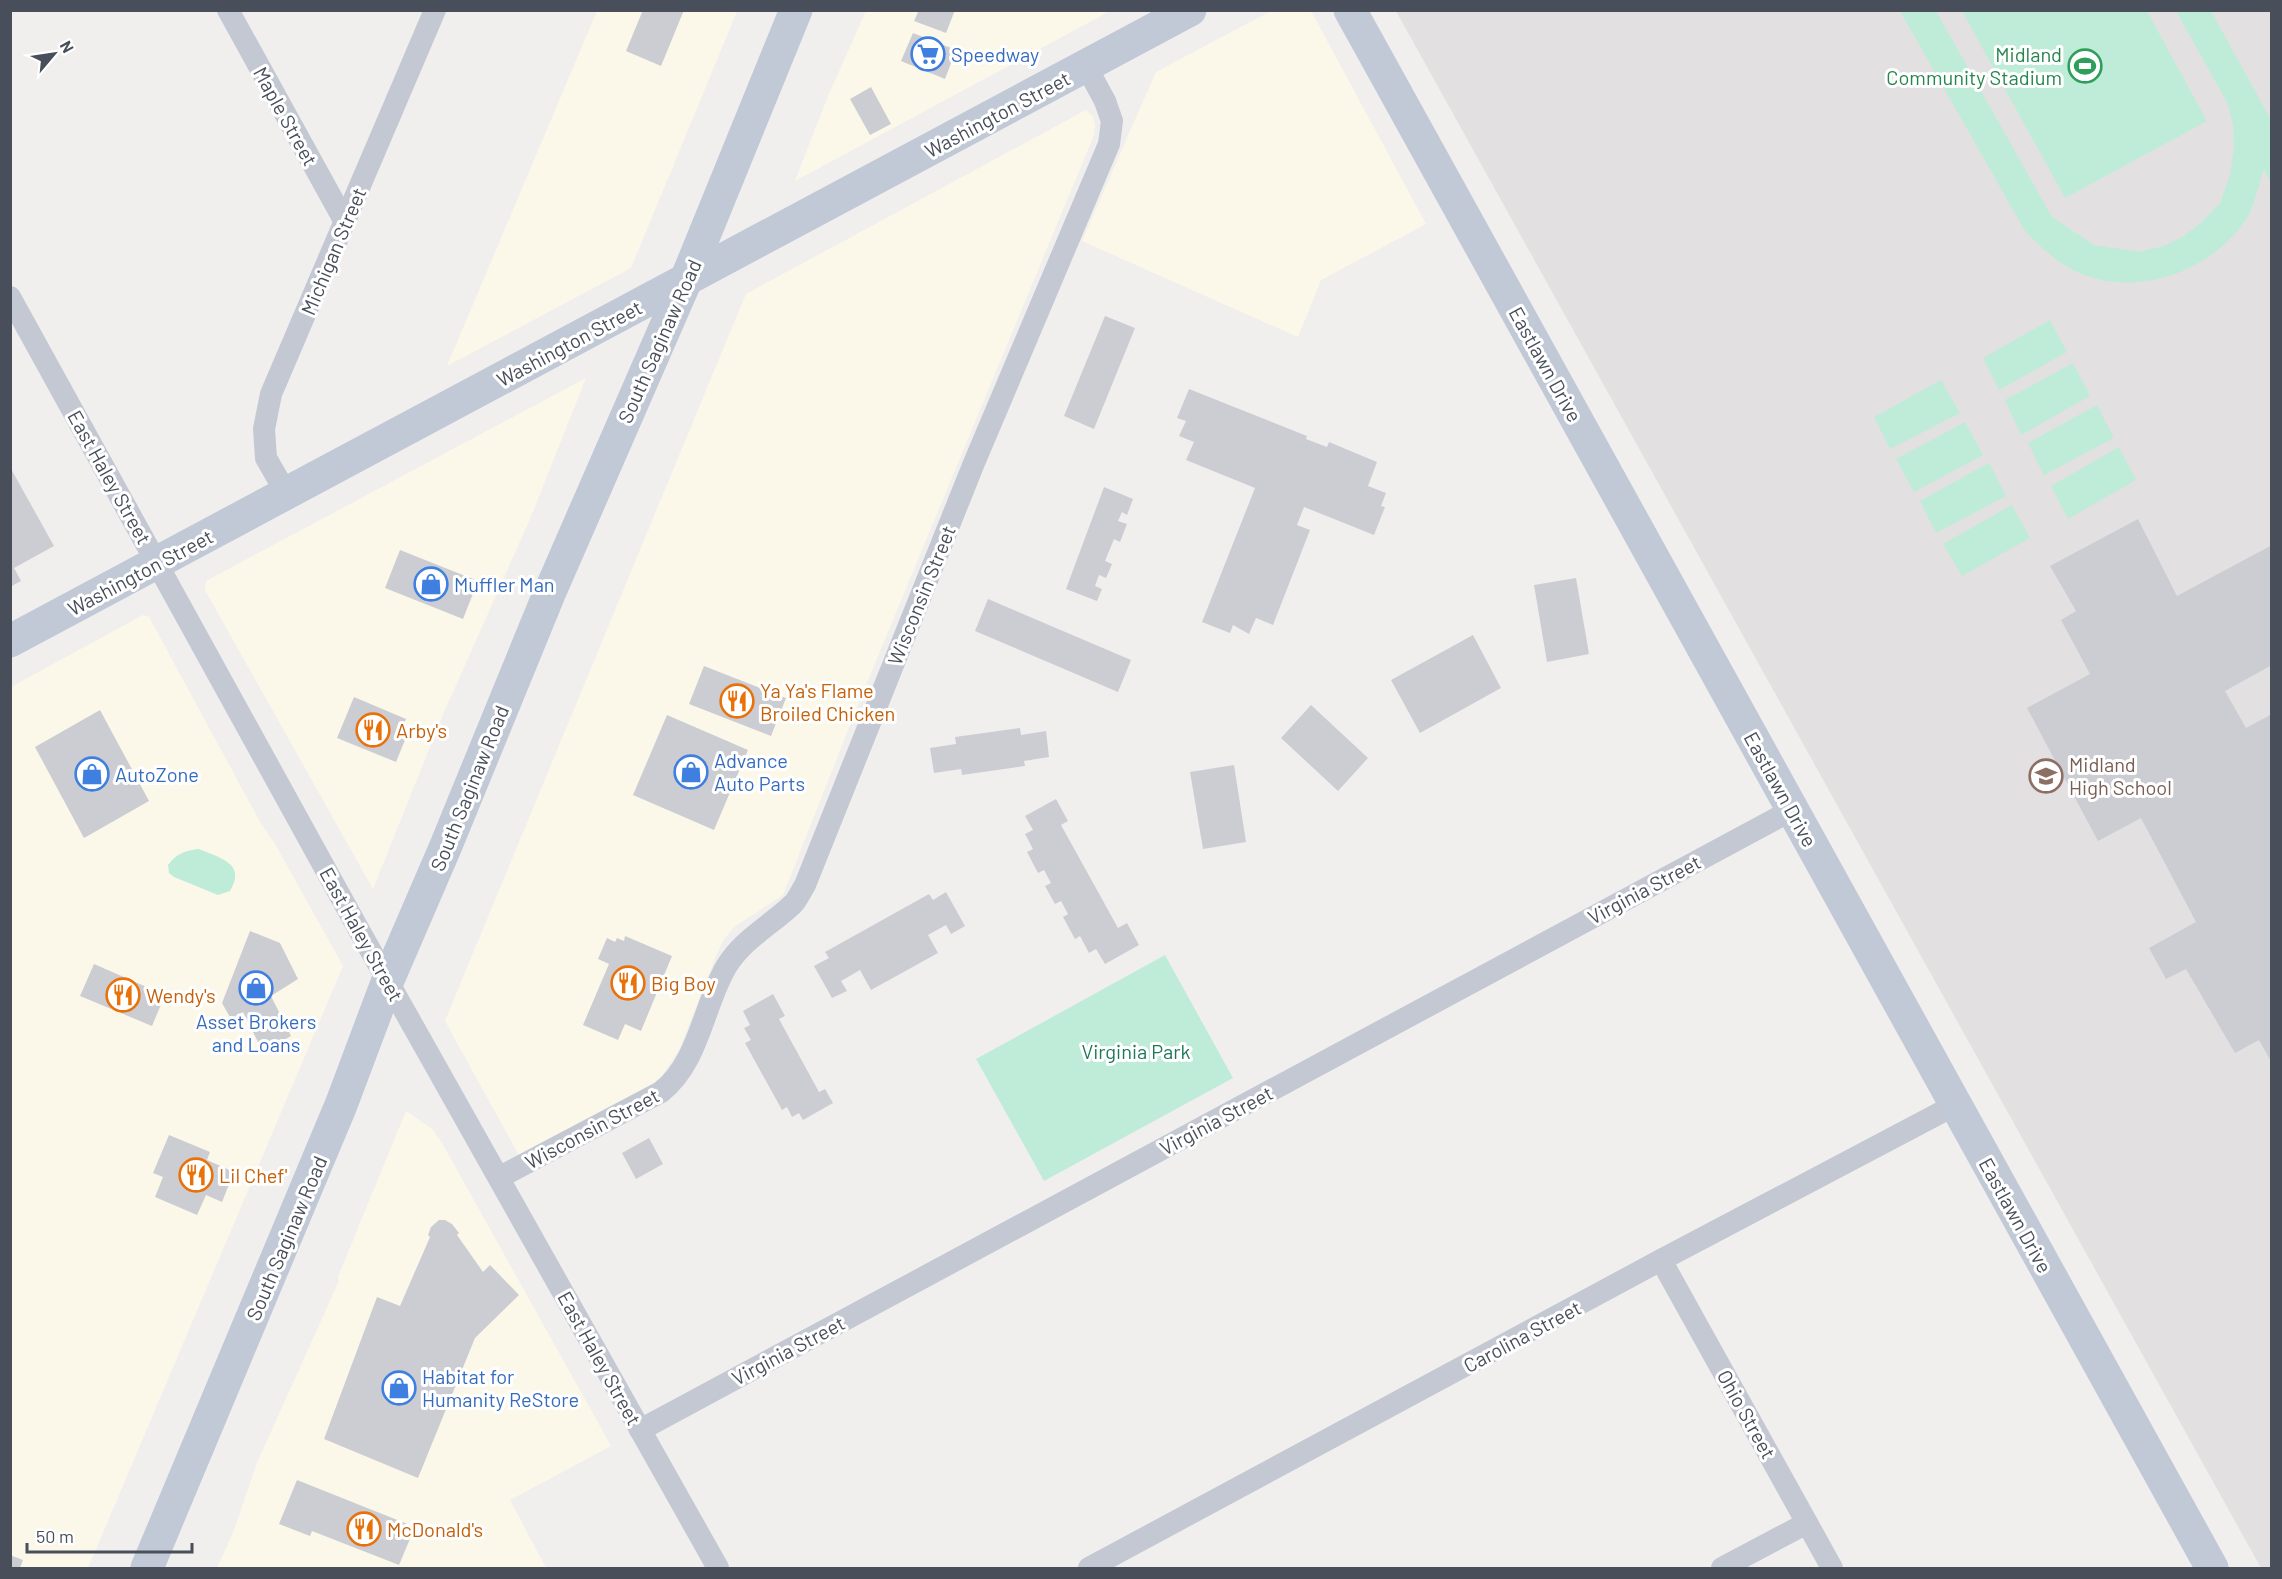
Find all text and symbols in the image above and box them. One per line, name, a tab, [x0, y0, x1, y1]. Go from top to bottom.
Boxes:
north arrow	[24, 24, 84, 84]
supermarket icon: Speedway	[910, 36, 946, 72]
text: N	[57, 37, 78, 56]
place label: Speedway	[951, 42, 1039, 66]
place label: Midland Community Stadium	[1886, 42, 2062, 89]
sports icon: Midland Community Stadium	[2067, 48, 2103, 84]
street label: Maple Street	[249, 62, 323, 170]
street label: Washington Street	[920, 66, 1074, 162]
street label: Michigan Street	[295, 184, 371, 318]
street label: South Saginaw Road	[612, 255, 706, 427]
street label: Washington Street	[492, 295, 646, 391]
street label: Eastlawn Drive	[1505, 302, 1587, 426]
street label: East Haley Street	[63, 406, 157, 548]
street label: Wisconsin Street	[882, 522, 960, 668]
street label: Washington Street	[63, 524, 217, 620]
shop icon: Muffler Man	[413, 566, 449, 602]
place label: Muffler Man	[454, 572, 555, 596]
place label: Ya Ya's Flame Broiled Chicken	[760, 678, 895, 725]
restaurant icon: Ya Ya's Flame Broiled Chicken	[719, 683, 755, 719]
street label: South Saginaw Road	[425, 702, 513, 874]
restaurant icon: Arby's	[355, 712, 391, 748]
place label: Arby's	[396, 718, 447, 742]
street label: Eastlawn Drive	[1740, 727, 1822, 851]
place label: Advance Auto Parts	[714, 748, 805, 795]
place label: Midland High School	[2069, 752, 2172, 799]
shop icon: Advance Auto Parts	[673, 754, 709, 790]
shop icon: AutoZone	[74, 756, 110, 792]
school or university icon: Midland High School	[2028, 758, 2064, 794]
place label: AutoZone	[115, 762, 199, 786]
street label: Virginia Street	[1583, 849, 1705, 929]
street label: East Haley Street	[315, 863, 409, 1005]
restaurant icon: Big Boy	[610, 965, 646, 1001]
shop icon: Asset Brokers and Loans	[238, 970, 274, 1006]
place label: Big Boy	[651, 971, 716, 995]
restaurant icon: Wendy's	[105, 977, 141, 1013]
place label: Wendy's	[146, 983, 216, 1007]
place label: Asset Brokers and Loans	[196, 1009, 316, 1056]
park label: Virginia Park	[1081, 1039, 1191, 1063]
street label: Virginia Street	[1155, 1080, 1277, 1160]
street label: Wisconsin Street	[521, 1083, 663, 1173]
street label: South Saginaw Road	[240, 1152, 332, 1324]
street label: Eastlawn Drive	[1975, 1153, 2057, 1277]
restaurant icon: Lil Chef'	[178, 1157, 214, 1193]
place label: Lil Chef'	[219, 1163, 288, 1187]
street label: East Haley Street	[553, 1287, 647, 1429]
street label: Carolina Street	[1459, 1295, 1585, 1377]
street label: Virginia Street	[727, 1310, 849, 1390]
place label: Habitat for Humanity ReStore	[422, 1364, 579, 1411]
street label: Ohio Street	[1713, 1365, 1781, 1463]
shop icon: Habitat for Humanity ReStore	[381, 1370, 417, 1406]
restaurant icon: McDonald's	[346, 1511, 382, 1547]
scale bar	[27, 1516, 192, 1554]
place label: McDonald's	[387, 1517, 483, 1541]
text: 50 m	[36, 1525, 74, 1547]

